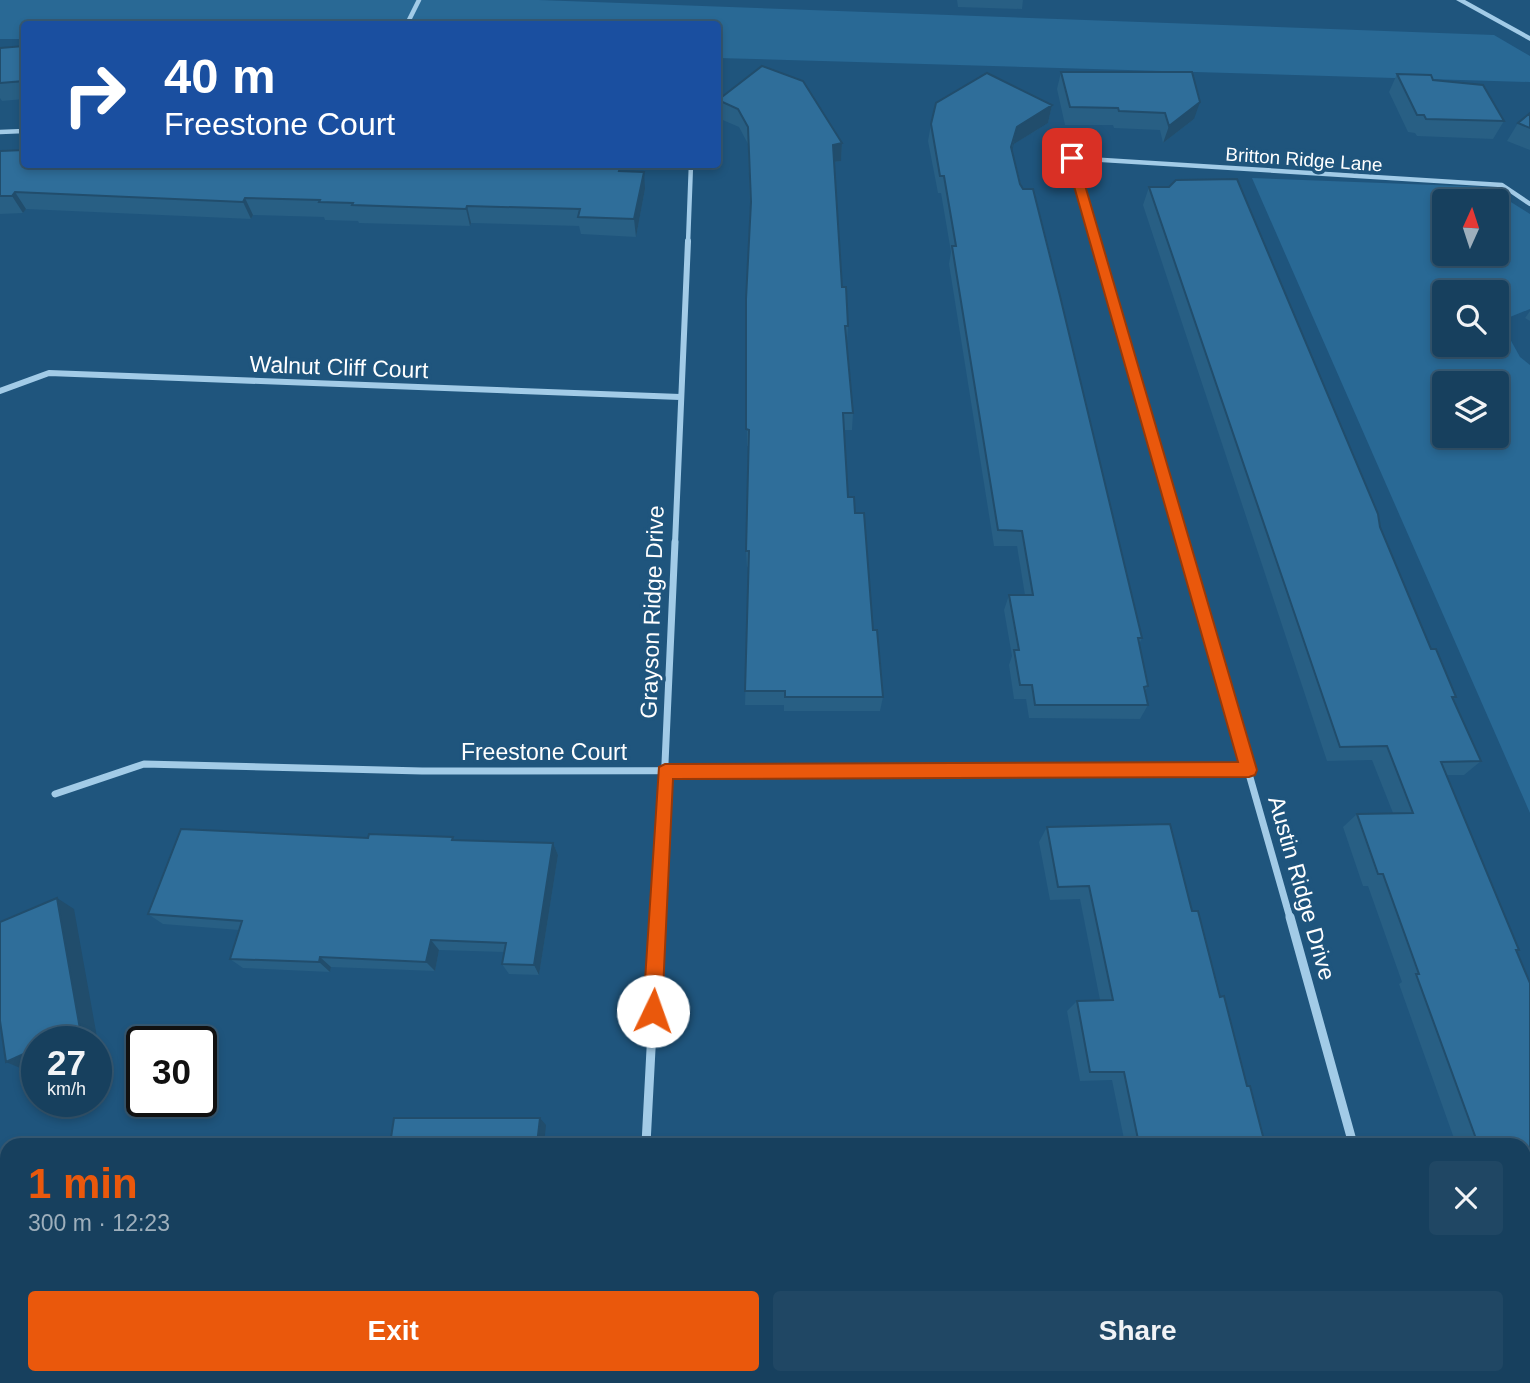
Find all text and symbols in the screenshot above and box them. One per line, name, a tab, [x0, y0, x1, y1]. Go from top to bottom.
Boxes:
icon: right	[49, 49, 140, 140]
text: 40 m	[164, 49, 276, 103]
text: Freestone Court	[164, 106, 395, 142]
pin	[1042, 128, 1102, 188]
icon: arrive	[1053, 139, 1091, 177]
street label: Britton Ridge Lane	[1225, 144, 1383, 175]
north arrow	[1432, 189, 1508, 266]
map controls	[1432, 189, 1509, 448]
button: search	[1432, 280, 1509, 357]
street label: Walnut Cliff Court	[249, 351, 429, 383]
button: layers	[1432, 371, 1509, 448]
street label: Grayson Ridge Drive	[635, 505, 669, 719]
street label: Freestone Court	[461, 739, 628, 765]
street label: Austin Ridge Drive	[1263, 793, 1341, 983]
position arrow	[616, 974, 690, 1048]
speed limit sign: 30	[126, 1026, 217, 1117]
text: 27	[47, 1043, 86, 1082]
text: km/h	[47, 1079, 86, 1099]
text: 1 min	[28, 1160, 138, 1207]
button: close	[1429, 1161, 1503, 1235]
text: 300 m · 12:23	[28, 1210, 170, 1236]
button: Exit	[28, 1291, 759, 1371]
button: Share	[773, 1291, 1503, 1371]

